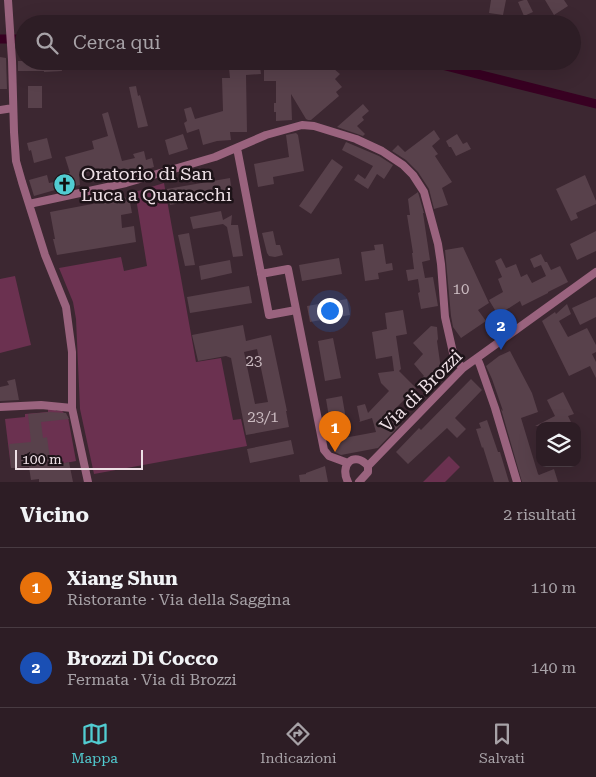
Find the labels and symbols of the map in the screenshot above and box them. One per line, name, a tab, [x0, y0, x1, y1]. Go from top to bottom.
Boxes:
place label: Oratorio di San Luca a Quaracchi	[81, 163, 232, 205]
church icon: Oratorio di San Luca a Quaracchi	[53, 172, 77, 196]
house number: 10	[453, 280, 469, 298]
your location	[317, 298, 343, 324]
pin: 2	[485, 309, 517, 350]
street label: Via di Brozzi	[375, 345, 466, 436]
house number: 23	[246, 352, 262, 370]
house number: 23/1	[247, 408, 279, 426]
pin: 1	[319, 411, 351, 452]
scale bar	[15, 447, 142, 470]

